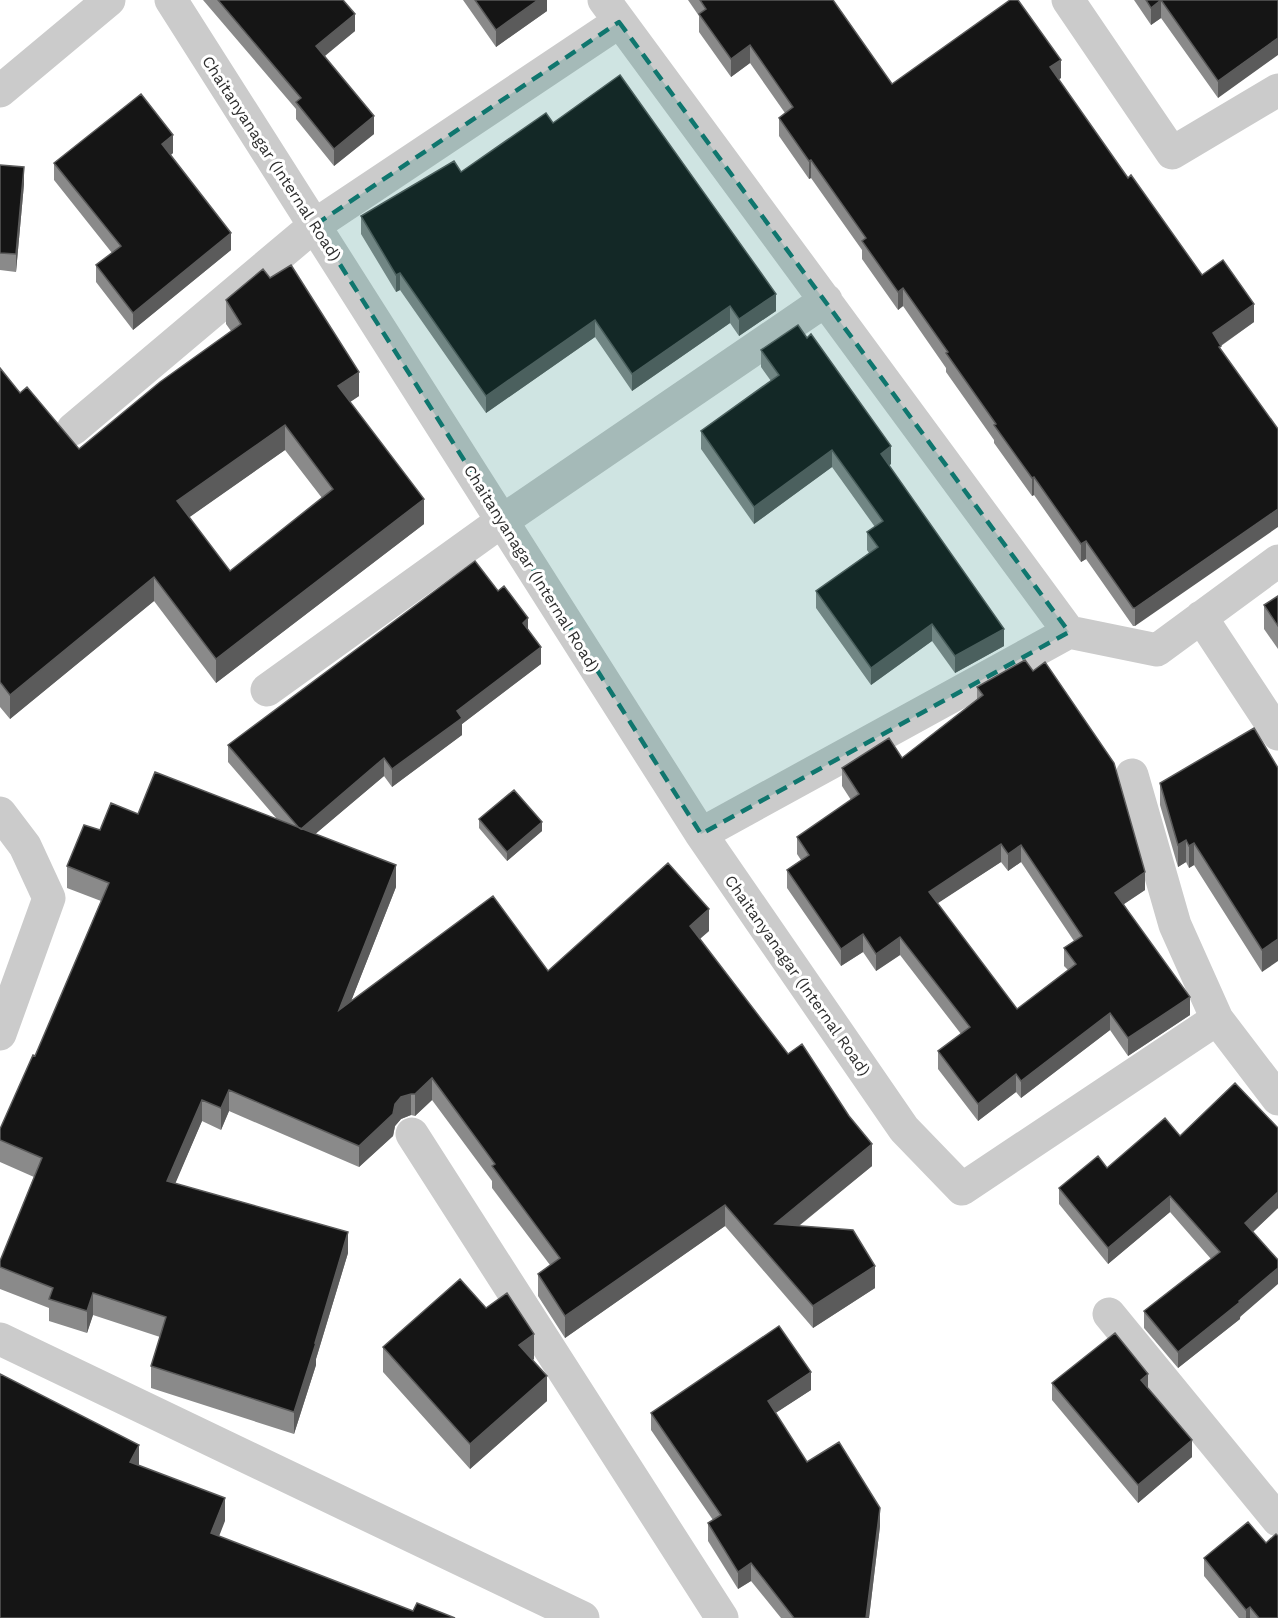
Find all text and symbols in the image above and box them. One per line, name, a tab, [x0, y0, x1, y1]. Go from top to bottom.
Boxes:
street label: Chaitanyanagar (Internal Road)	[198, 52, 345, 264]
street label: Chaitanyanagar (Internal Road)	[460, 461, 603, 675]
street label: Chaitanyanagar (Internal Road)	[721, 871, 874, 1079]

